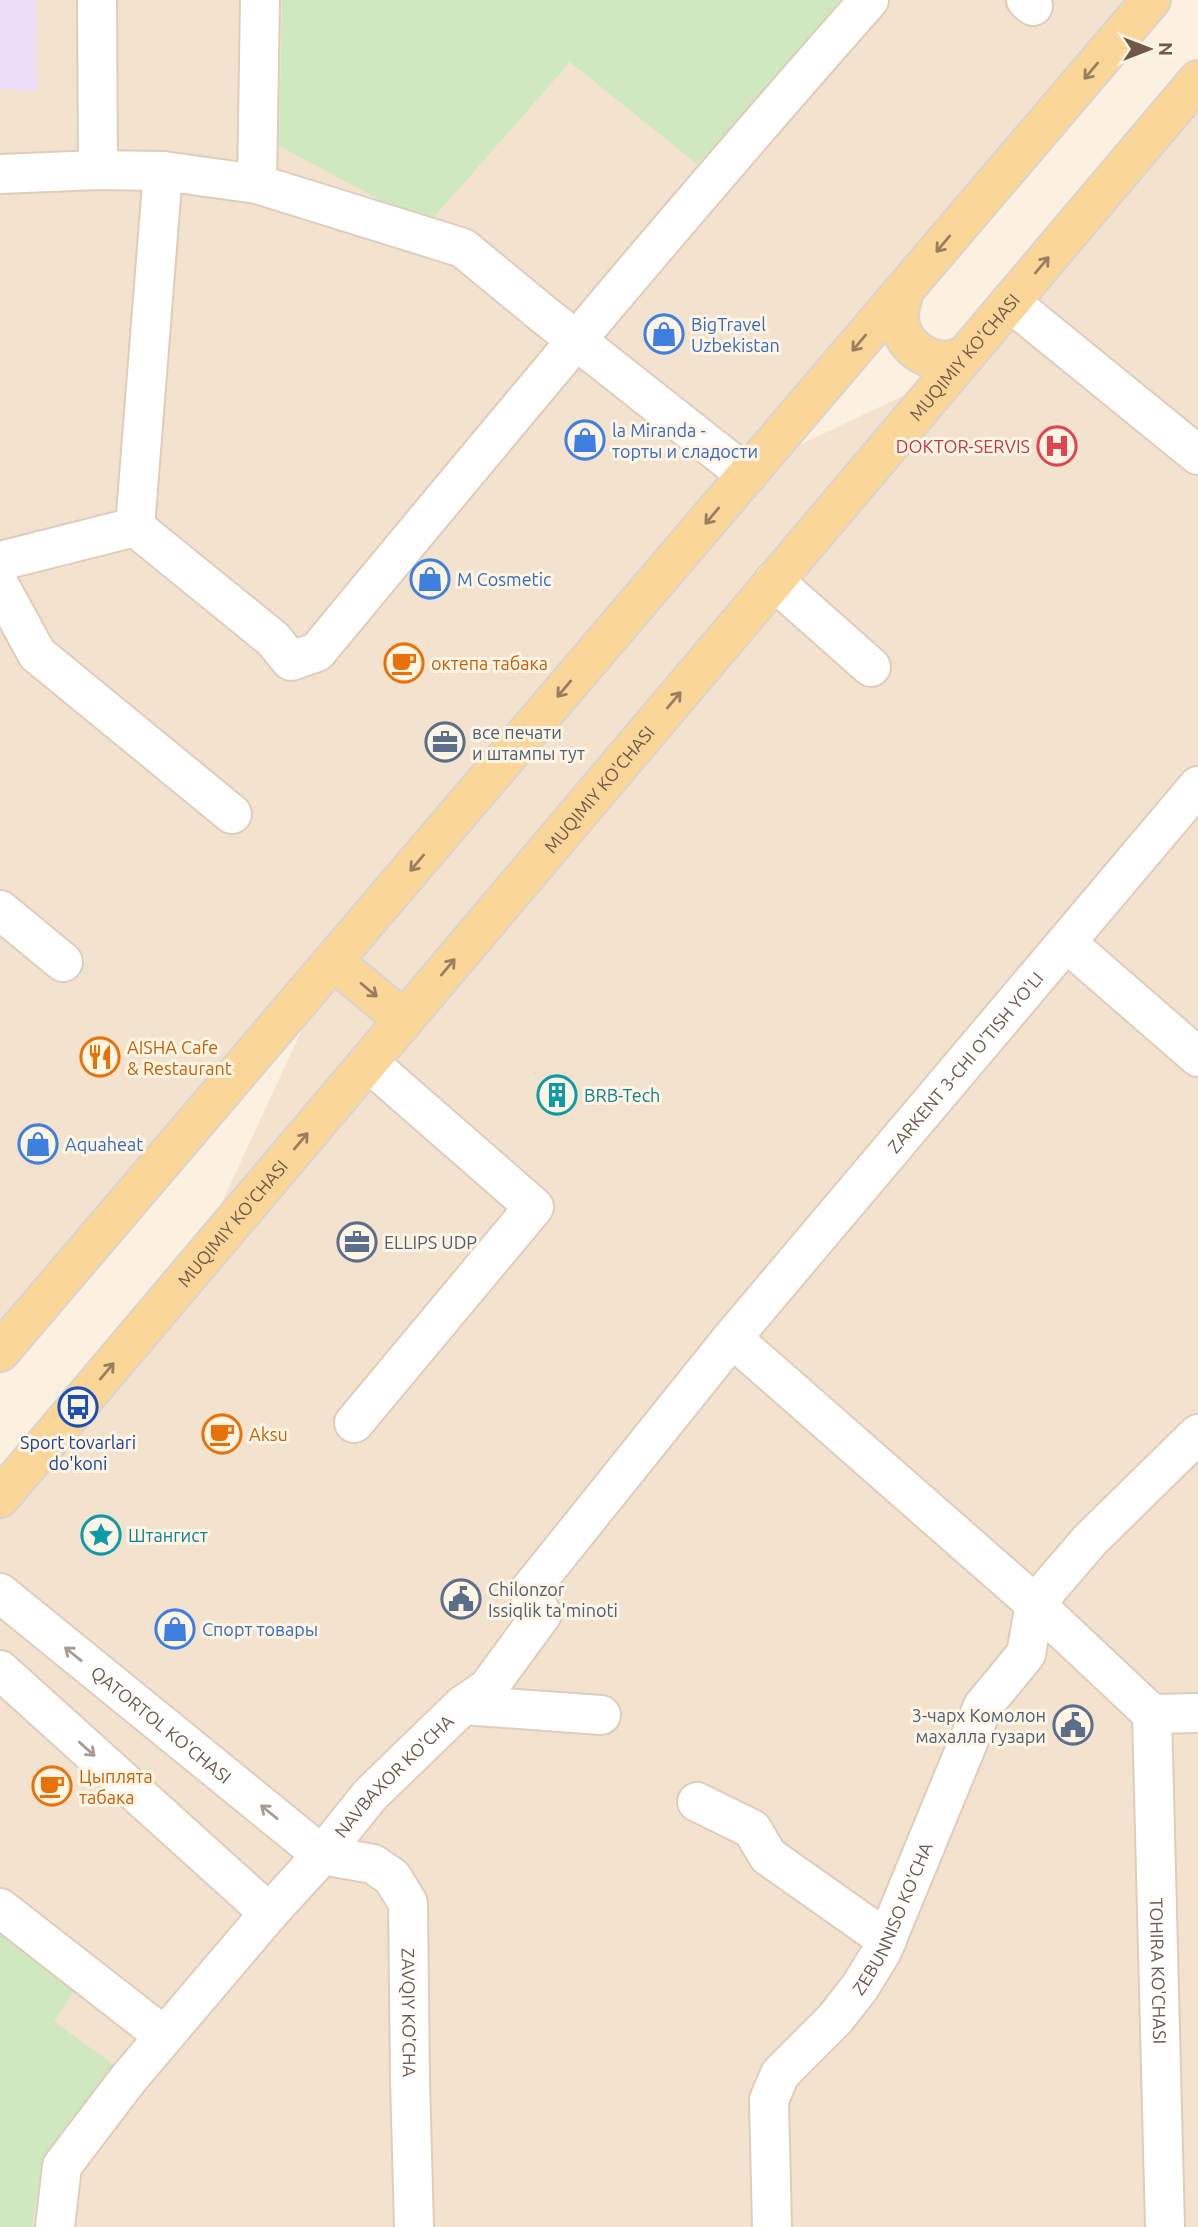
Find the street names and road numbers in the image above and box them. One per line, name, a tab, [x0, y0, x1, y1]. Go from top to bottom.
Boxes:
street label: MUQIMIY KO'CHASI	[905, 289, 1023, 424]
street label: MUQIMIY KO'CHASI	[540, 722, 658, 856]
street label: ZARKENT 3-CHI O'TISH YO'LI	[883, 968, 1047, 1156]
street label: MUQIMIY KO'CHASI	[173, 1156, 291, 1290]
street label: QATORTOL KO'CHASI	[87, 1661, 235, 1787]
street label: NAVBAXOR KO'CHA	[330, 1710, 457, 1841]
street label: ZEBUNNISO KO'CHA	[848, 1839, 936, 1998]
street label: TOHIRA KO'CHASI	[1147, 1897, 1170, 2044]
street label: ZAVQIY KO'CHA	[398, 1948, 420, 2078]

